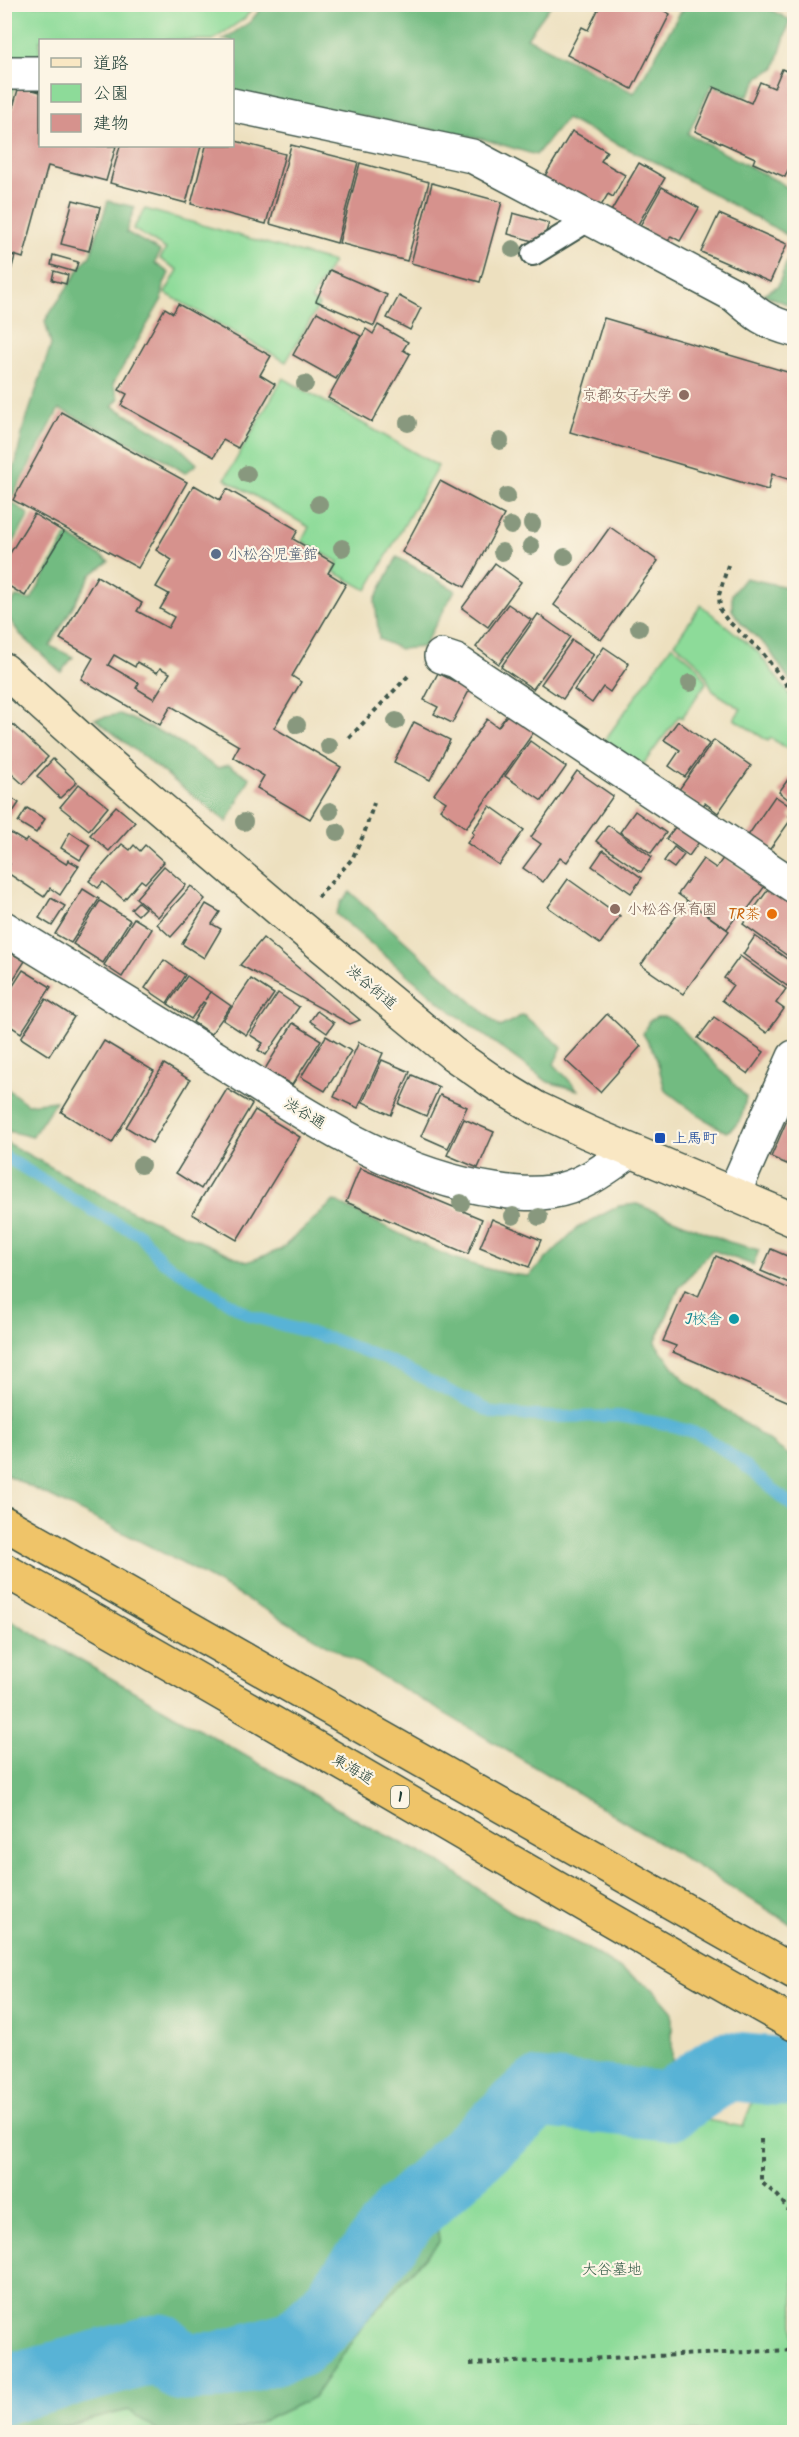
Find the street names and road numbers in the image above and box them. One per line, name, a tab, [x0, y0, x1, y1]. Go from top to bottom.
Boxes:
street label: 渋谷街道	[341, 959, 402, 1016]
street label: 渋谷通	[279, 1092, 330, 1136]
street label: 東海道	[327, 1748, 378, 1792]
road number: 1	[391, 1786, 409, 1808]

